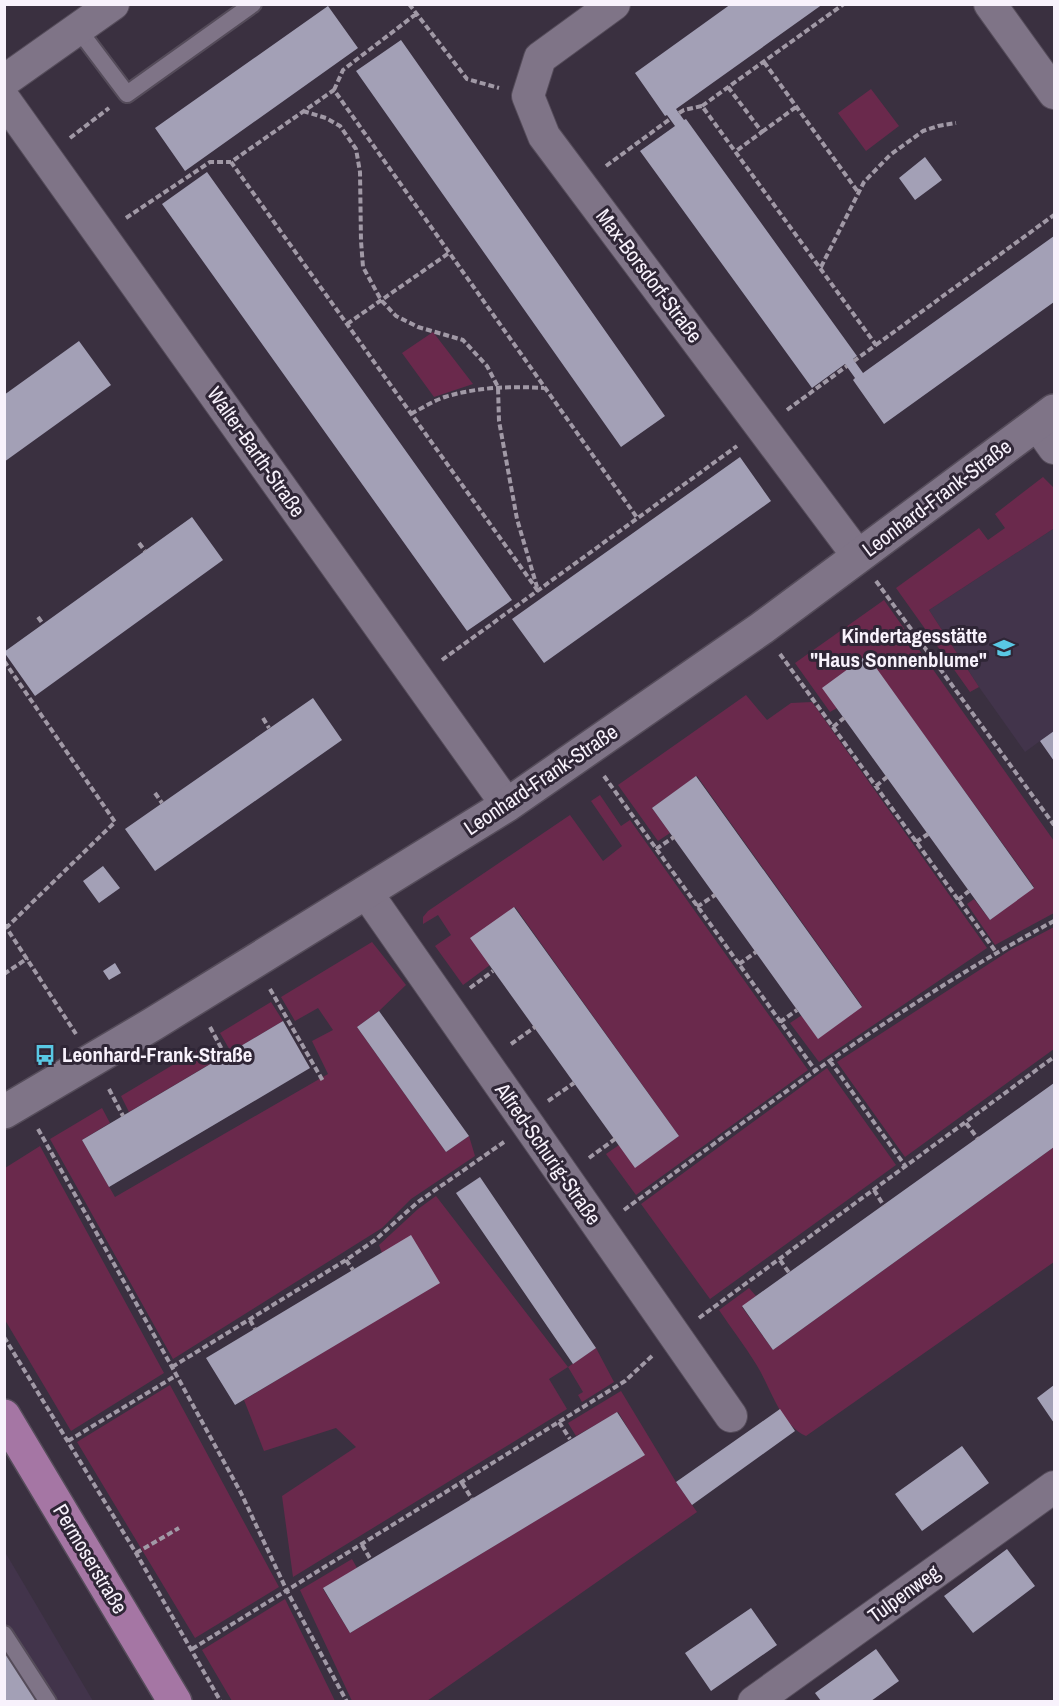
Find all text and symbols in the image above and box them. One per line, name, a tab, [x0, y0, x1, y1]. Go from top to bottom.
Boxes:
street label: Max-Borsdorf-Straße	[589, 203, 709, 349]
street label: Walter-Barth-Straße	[201, 381, 312, 523]
street label: Leonhard-Frank-Straße	[856, 432, 1017, 563]
place label: Kindertagesstätte "Haus Sonnenblume"	[810, 621, 987, 674]
school or university icon: Kindertagesstätte "Haus Sonnenblume"	[992, 636, 1016, 660]
street label: Leonhard-Frank-Straße	[458, 717, 623, 842]
place label: Leonhard-Frank-Straße	[62, 1040, 252, 1069]
bus stop icon: Leonhard-Frank-Straße	[33, 1043, 57, 1067]
street label: Alfred-Schurig-Straße	[488, 1076, 608, 1231]
street label: Permoserstraße	[46, 1498, 135, 1619]
street label: Tulpenweg	[862, 1557, 946, 1630]

